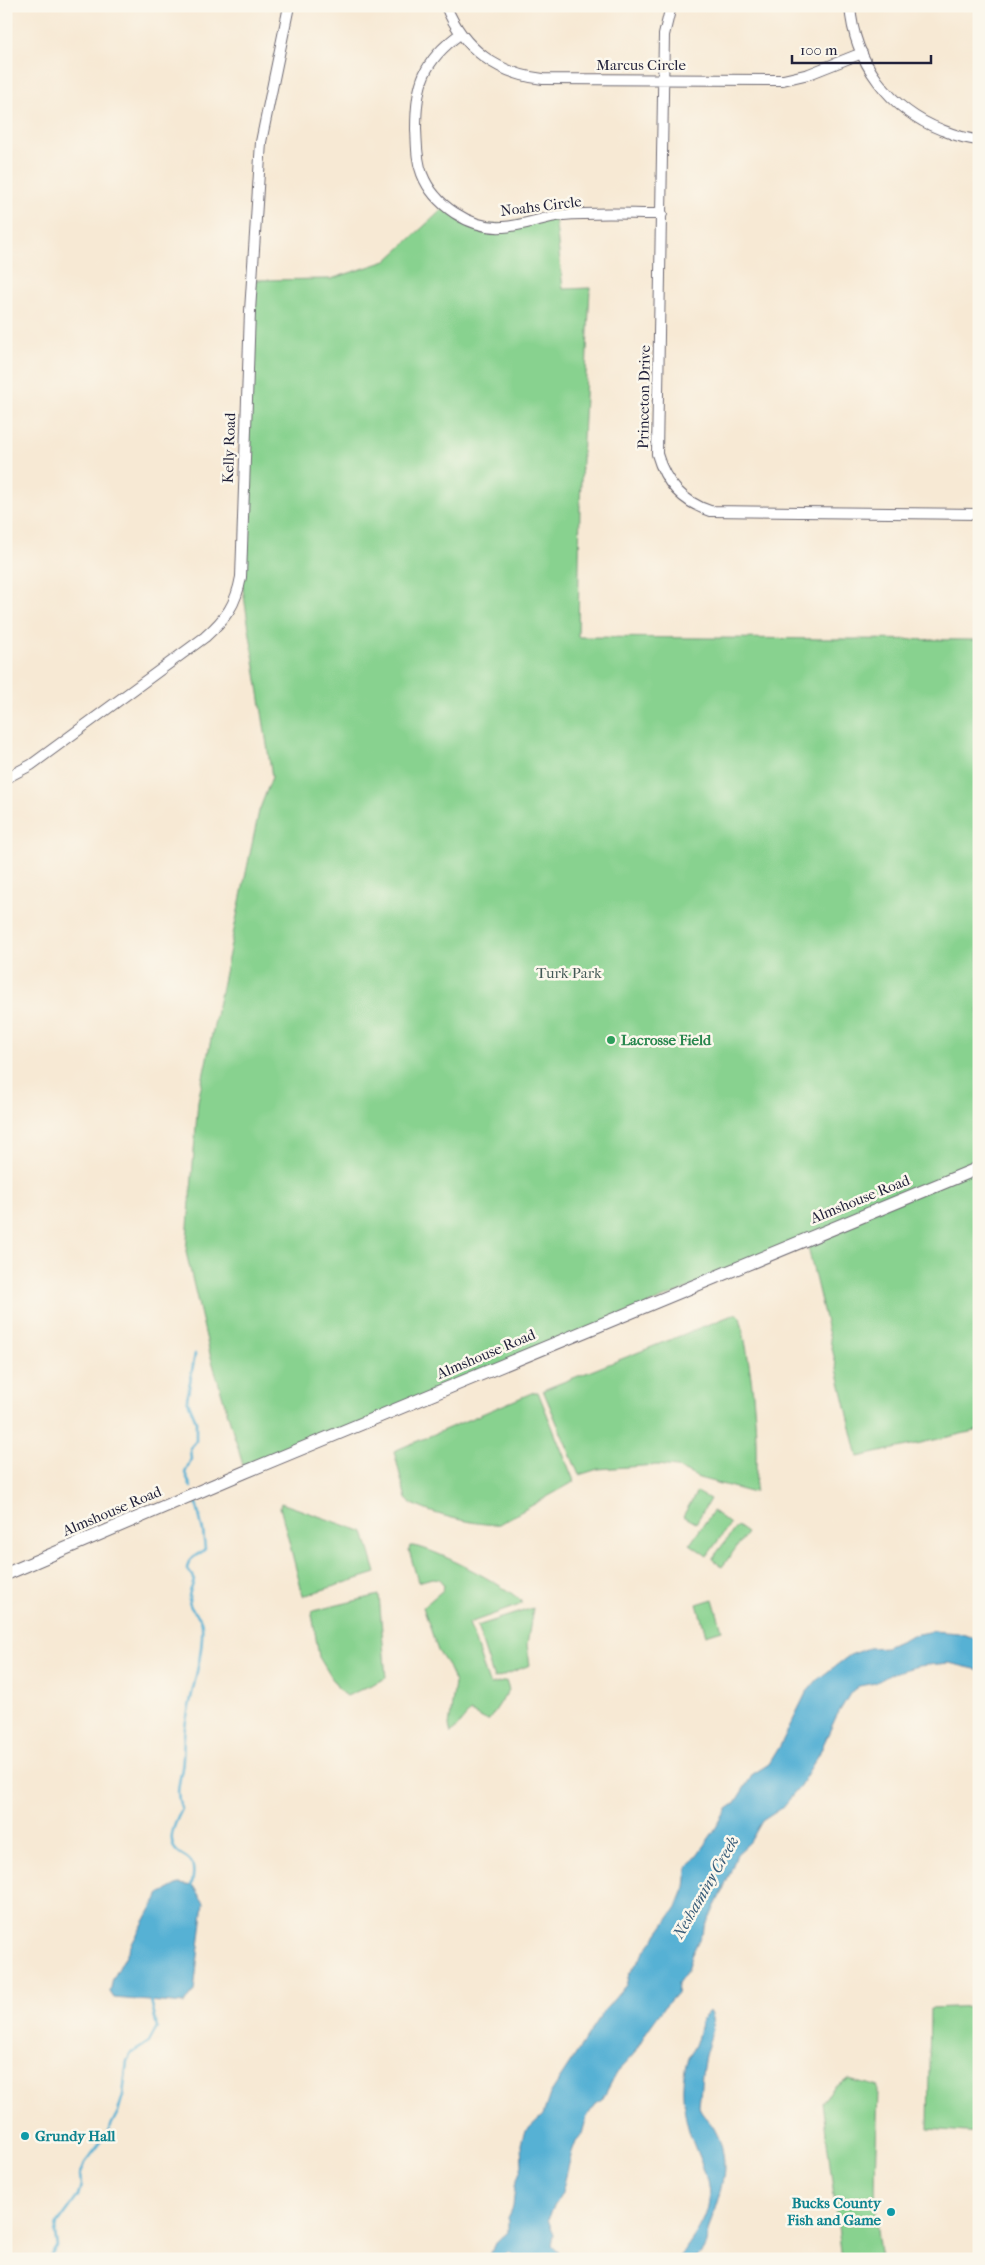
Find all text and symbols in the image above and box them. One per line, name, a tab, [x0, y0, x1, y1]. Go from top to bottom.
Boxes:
scale bar	[792, 32, 931, 64]
text: 100 m	[800, 41, 838, 59]
street label: Marcus Circle	[596, 56, 686, 74]
street label: Noahs Circle	[499, 192, 583, 220]
street label: Princeton Drive	[634, 344, 654, 449]
street label: Kelly Road	[219, 412, 239, 484]
park label: Turk Park	[536, 964, 602, 982]
place label: Lacrosse Field	[621, 1031, 712, 1049]
marker: Lacrosse Field	[605, 1034, 617, 1046]
street label: Almshouse Road	[807, 1171, 913, 1228]
street label: Almshouse Road	[433, 1325, 539, 1383]
street label: Almshouse Road	[59, 1482, 165, 1540]
water label: Neshaminy Creek	[668, 1833, 742, 1943]
place label: Grundy Hall	[35, 2127, 116, 2145]
marker: Grundy Hall	[19, 2130, 31, 2142]
place label: Bucks County Fish and Game	[786, 2194, 882, 2229]
marker: Bucks County Fish and Game	[885, 2206, 897, 2218]

